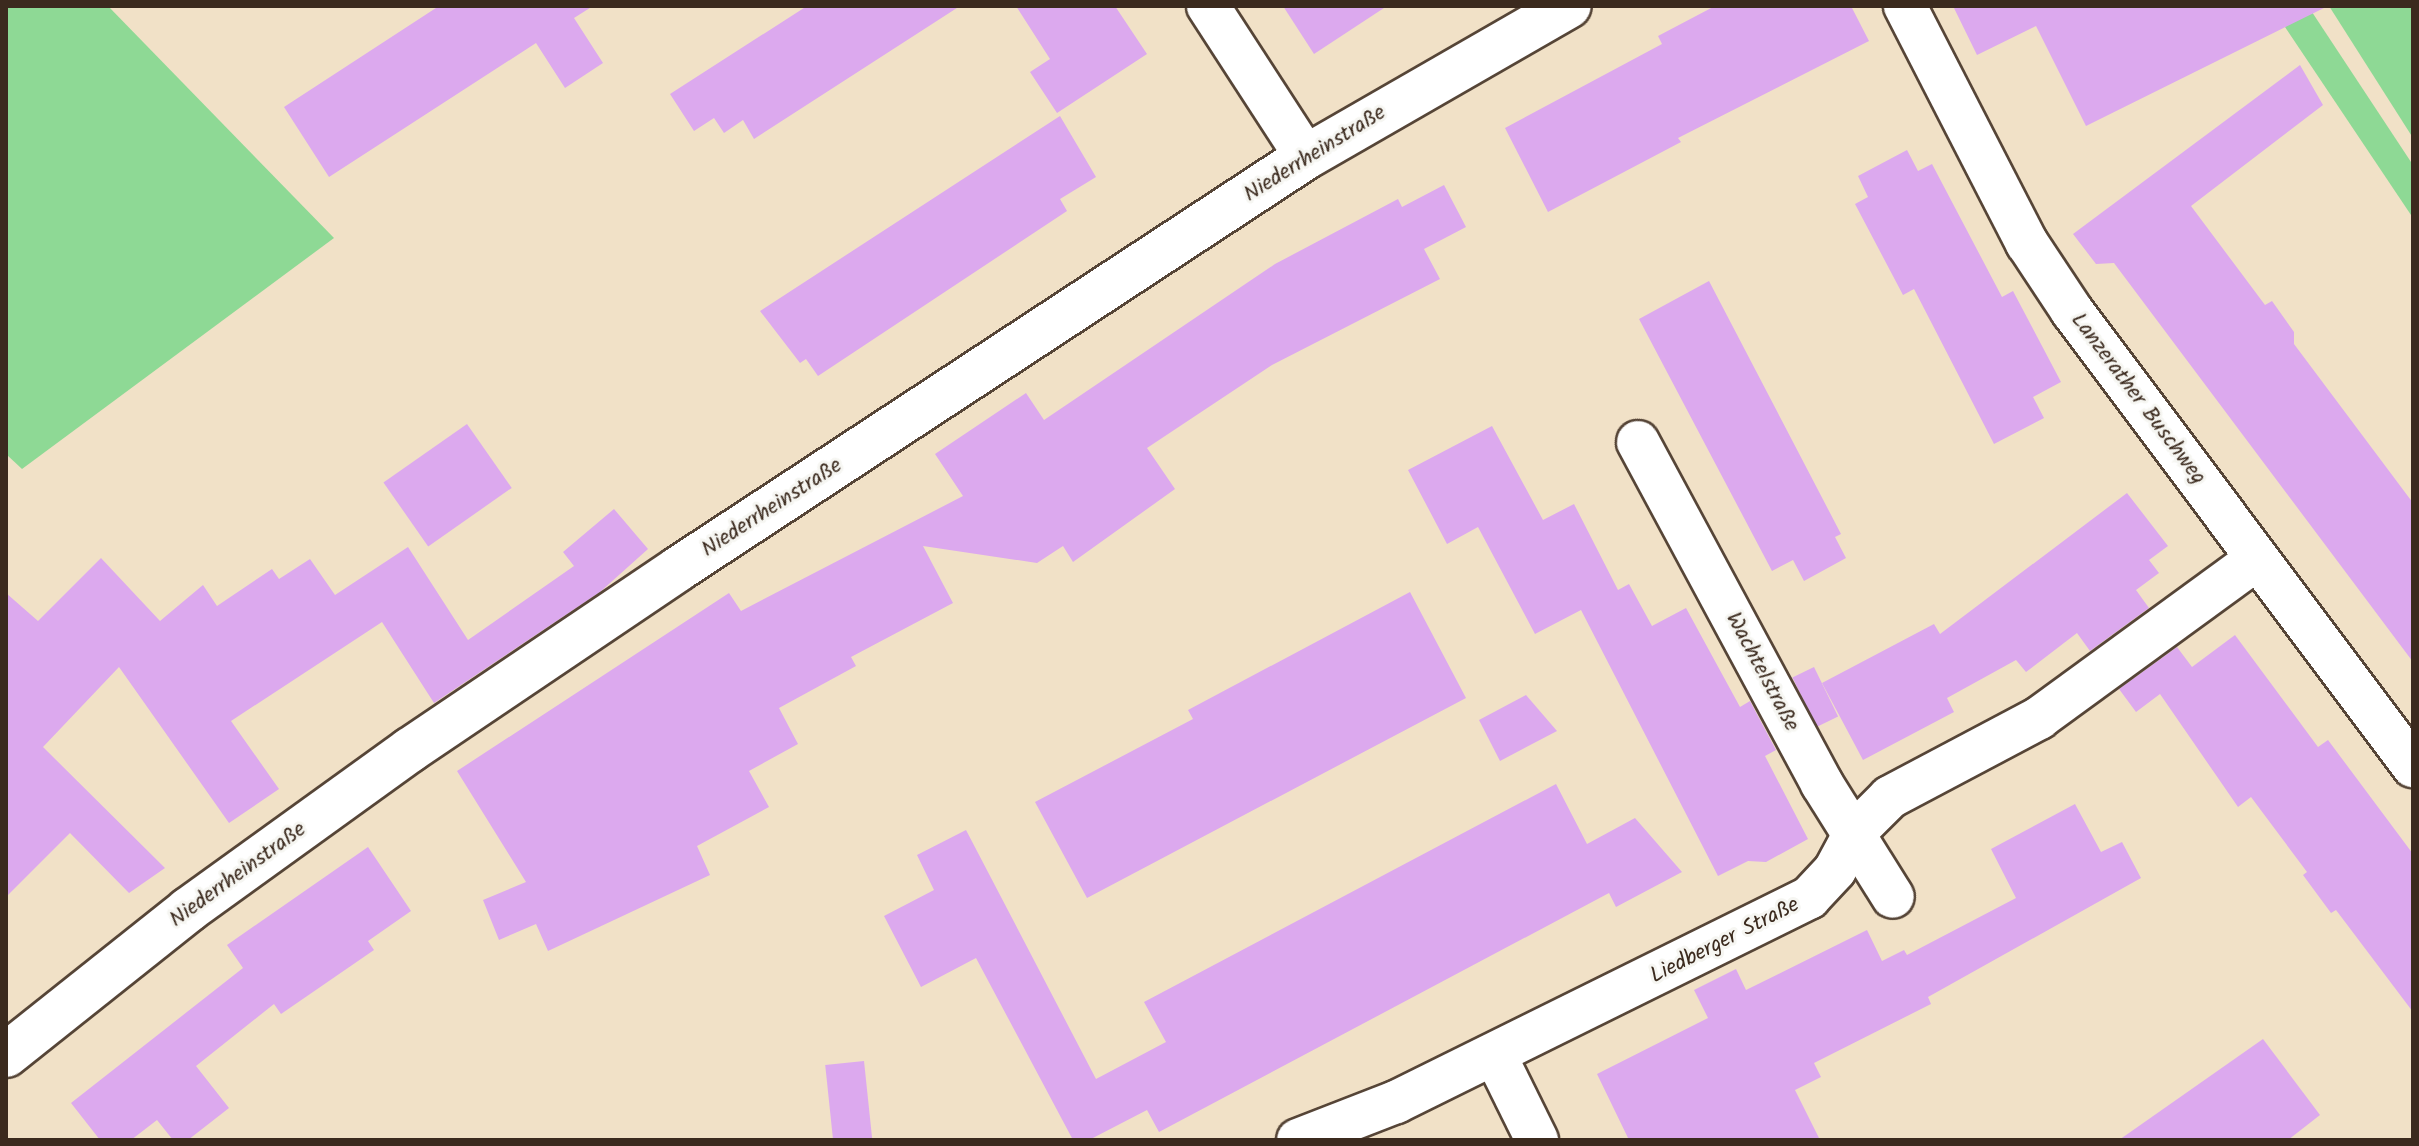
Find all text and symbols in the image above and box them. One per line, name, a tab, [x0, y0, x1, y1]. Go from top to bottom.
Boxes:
street label: Niederrheinstraße	[1239, 100, 1391, 208]
street label: Lanzerather Buschweg	[2065, 308, 2211, 490]
street label: Niederrheinstraße	[697, 453, 847, 563]
street label: Wachtelstraße	[1720, 608, 1804, 736]
street label: Niederrheinstraße	[165, 817, 311, 933]
street label: Liedberger Straße	[1646, 892, 1804, 990]

